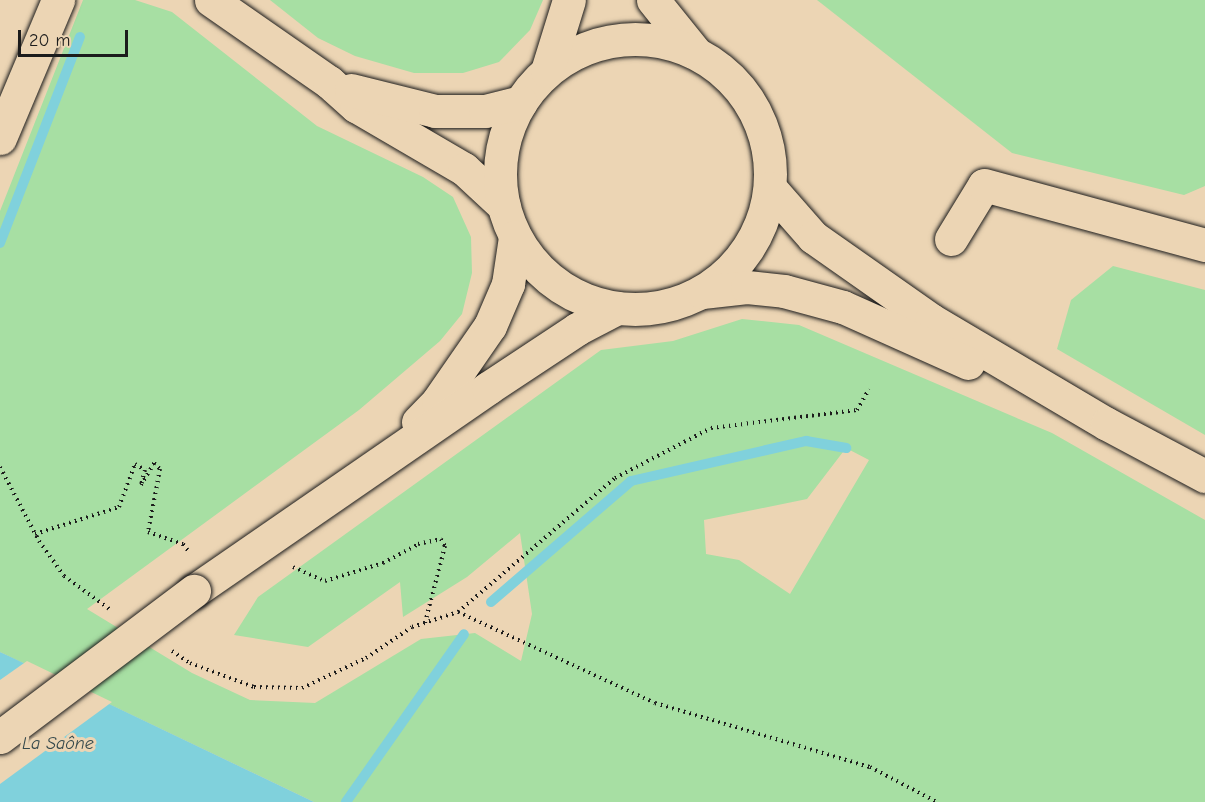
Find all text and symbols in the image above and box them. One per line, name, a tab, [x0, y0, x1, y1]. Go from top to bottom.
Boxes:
scale bar	[21, 18, 130, 56]
text: 20 m	[29, 30, 70, 51]
water label: La Saône	[22, 733, 94, 755]

